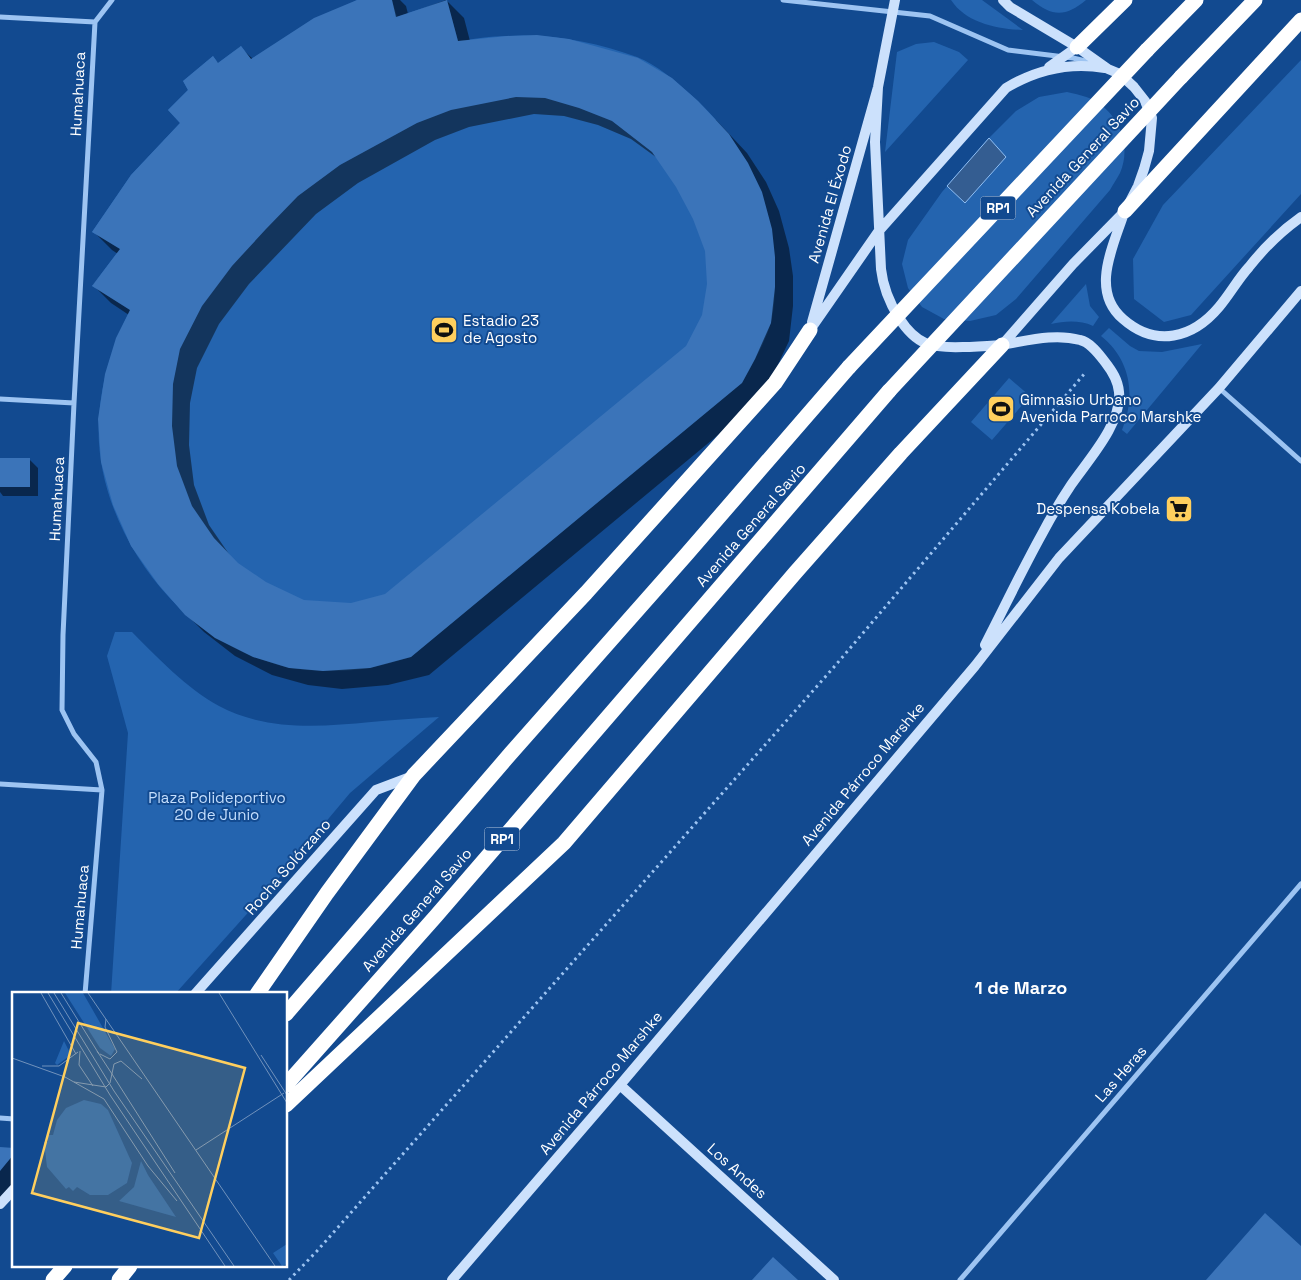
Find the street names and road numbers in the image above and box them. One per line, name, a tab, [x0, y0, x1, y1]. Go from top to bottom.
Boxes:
street label: Humahuaca	[66, 51, 89, 137]
street label: Avenida General Savio	[1022, 93, 1143, 221]
street label: Avenida El Éxodo	[804, 143, 855, 265]
road number: RP1	[980, 197, 1016, 220]
street label: Humahuaca	[45, 456, 68, 542]
street label: Avenida General Savio	[692, 459, 810, 590]
street label: Avenida Párroco Marshke	[797, 698, 928, 849]
street label: Rocha Solórzano	[241, 815, 335, 919]
road number: RP1	[484, 828, 520, 851]
street label: Avenida General Savio	[358, 844, 476, 975]
street label: Humahuaca	[66, 864, 93, 950]
street label: Avenida Párroco Marshke	[535, 1007, 666, 1158]
street label: Las Heras	[1091, 1041, 1151, 1106]
street label: Los Andes	[703, 1139, 771, 1203]

